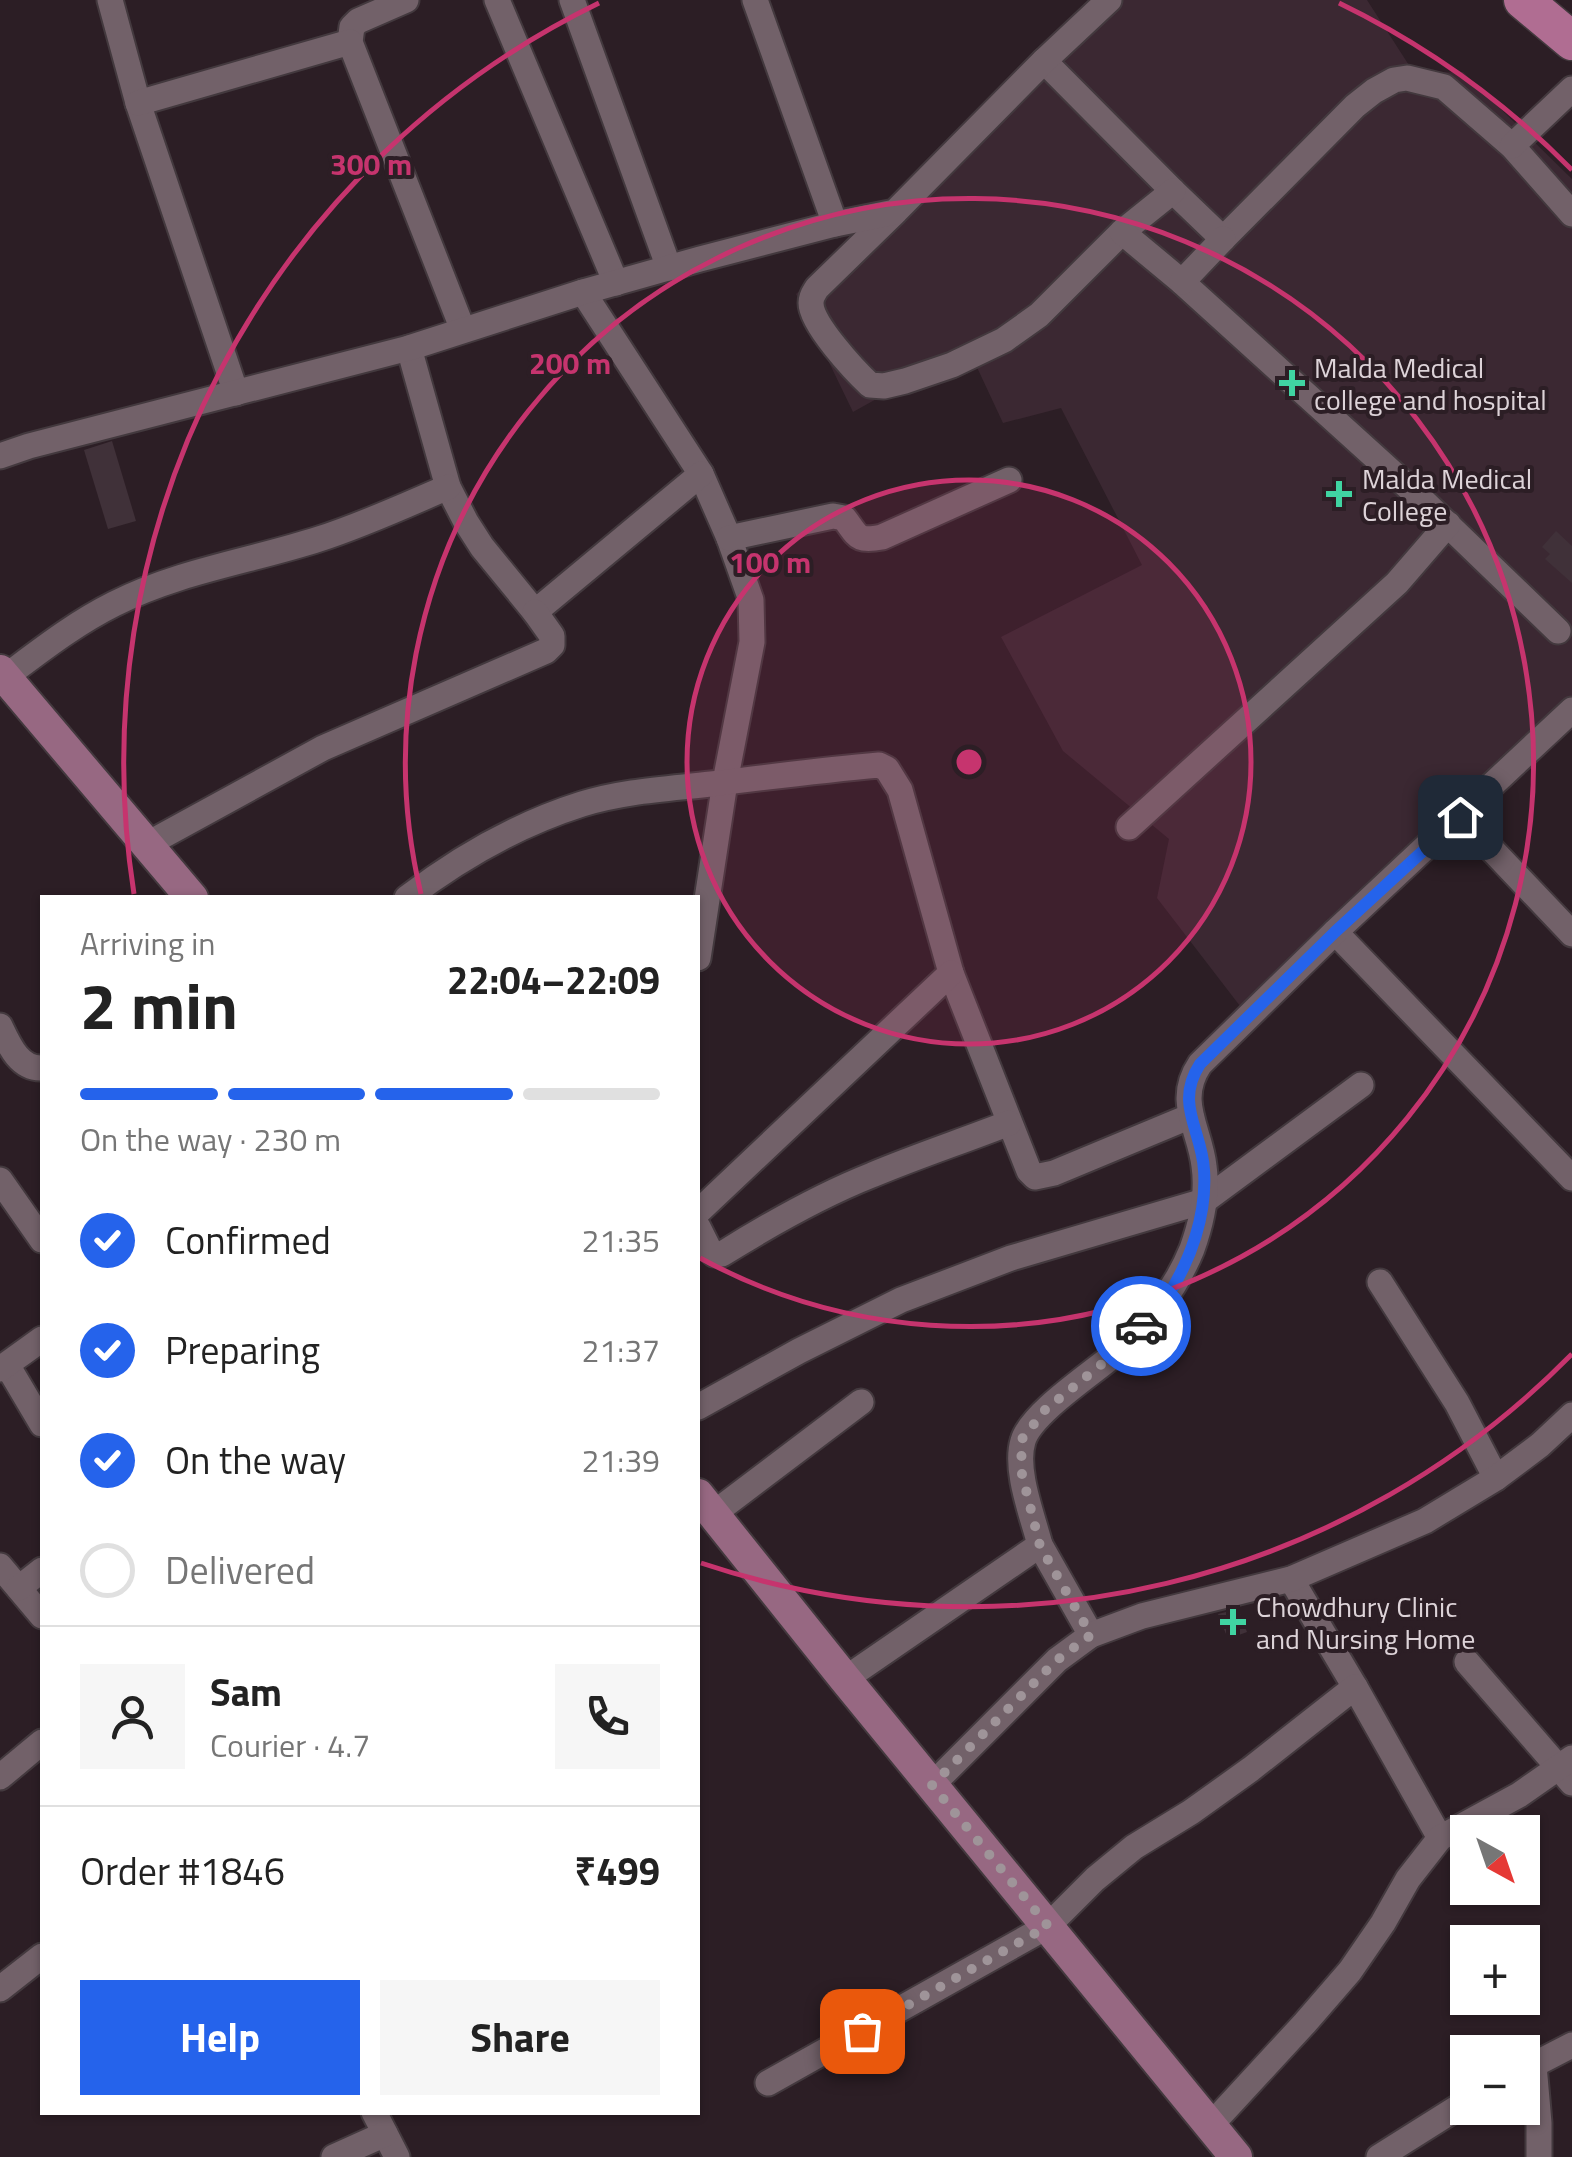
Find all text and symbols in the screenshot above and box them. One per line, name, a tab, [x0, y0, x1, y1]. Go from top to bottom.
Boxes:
text: 300 m	[330, 141, 412, 187]
text: 200 m	[529, 340, 611, 386]
place label: Malda Medical college and hospital	[1314, 346, 1547, 421]
marker: Malda Medical college and hospital	[1279, 370, 1305, 396]
place label: Malda Medical College	[1362, 457, 1532, 532]
marker: Malda Medical College	[1326, 481, 1352, 507]
text: 100 m	[729, 539, 811, 585]
centre of rings	[951, 744, 987, 780]
pin	[1418, 775, 1503, 860]
icon: home	[1433, 790, 1488, 845]
text: Arriving in	[80, 919, 216, 967]
text: 22:04–22:09	[447, 951, 660, 1009]
text: 2 min	[80, 955, 238, 1054]
text: On the way · 230 m	[80, 1115, 341, 1163]
text: Confirmed	[165, 1211, 331, 1269]
icon: check	[80, 1213, 135, 1268]
text: 21:35	[581, 1216, 660, 1264]
courier	[1091, 1276, 1191, 1376]
icon: car	[1114, 1299, 1169, 1354]
text: Preparing	[165, 1321, 320, 1379]
icon: check	[80, 1323, 135, 1378]
text: 21:37	[581, 1326, 660, 1374]
text: On the way	[165, 1431, 346, 1489]
icon: check	[80, 1433, 135, 1488]
text: 21:39	[581, 1436, 660, 1484]
text: Delivered	[165, 1541, 315, 1599]
place label: Chowdhury Clinic and Nursing Home	[1256, 1585, 1475, 1660]
marker: Chowdhury Clinic and Nursing Home	[1220, 1609, 1246, 1635]
text: Sam	[210, 1663, 282, 1721]
button: person	[80, 1664, 185, 1769]
button: phone	[555, 1664, 660, 1769]
text: Courier · 4.7	[210, 1721, 370, 1769]
north arrow	[1450, 1815, 1540, 1905]
map controls	[1450, 1815, 1540, 2125]
text: Order #1846	[80, 1842, 285, 1900]
text: ₹499	[574, 1842, 660, 1900]
button: +	[1450, 1925, 1540, 2015]
button: Help	[80, 1980, 360, 2095]
button: Share	[380, 1980, 660, 2095]
pin	[820, 1989, 905, 2074]
icon: bag	[835, 2004, 890, 2059]
button: −	[1450, 2035, 1540, 2125]

